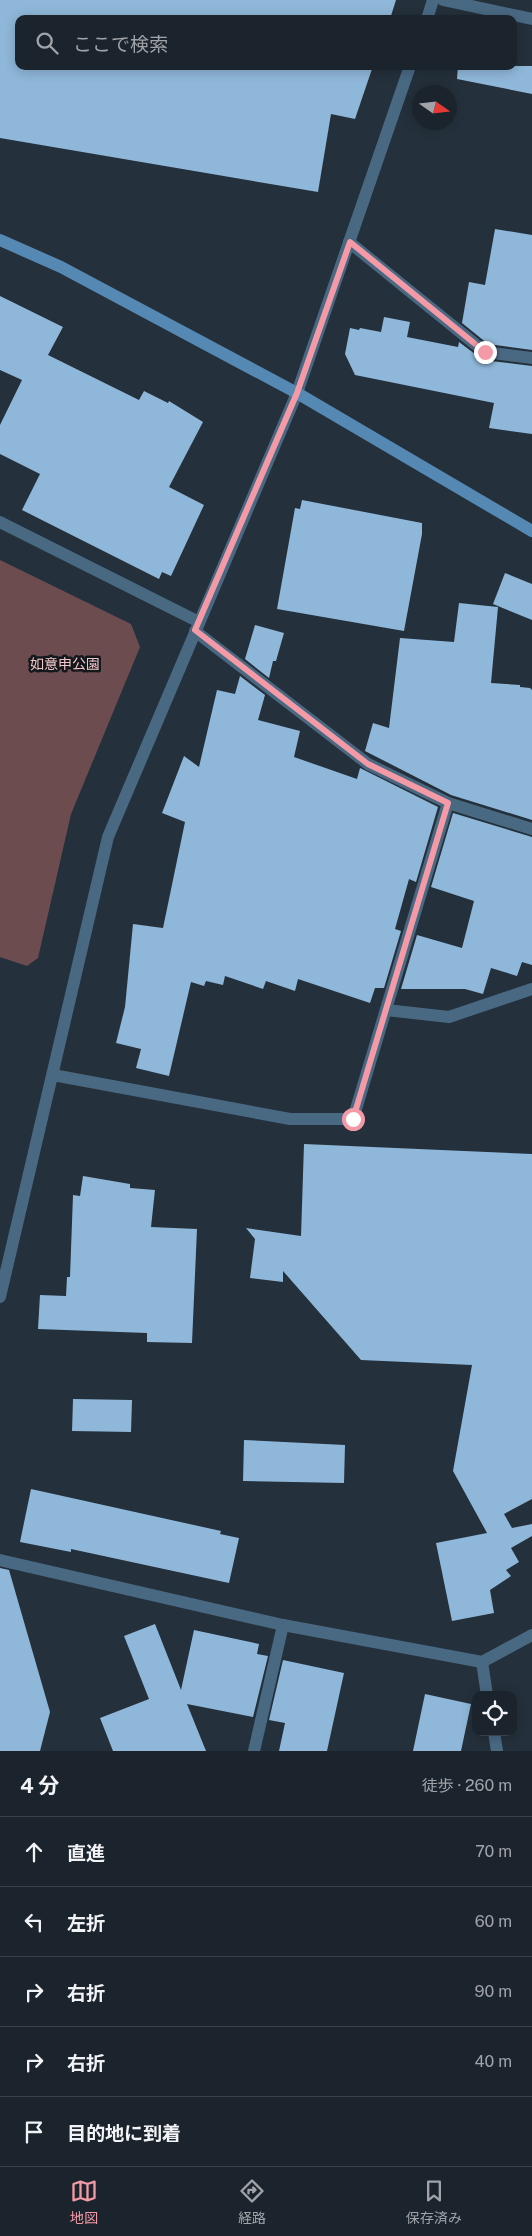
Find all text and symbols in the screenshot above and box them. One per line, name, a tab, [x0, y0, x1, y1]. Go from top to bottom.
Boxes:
search box	[15, 15, 517, 70]
icon: search	[33, 29, 61, 57]
text: ここで検索	[73, 33, 168, 55]
north arrow	[412, 85, 457, 130]
route end	[474, 341, 497, 364]
park label: 如意申公園	[30, 656, 100, 672]
route start	[342, 1108, 365, 1131]
map controls	[472, 1691, 517, 1736]
button: locate	[472, 1691, 517, 1736]
text: 4 分	[20, 1773, 60, 1798]
text: 徒歩 · 260 m	[422, 1776, 512, 1795]
icon: ahead	[20, 1838, 48, 1866]
text: 直進	[67, 1842, 105, 1864]
text: 70 m	[475, 1842, 512, 1861]
icon: left	[20, 1908, 48, 1936]
text: 左折	[67, 1912, 105, 1934]
text: 60 m	[475, 1912, 512, 1931]
icon: right	[20, 1978, 48, 2006]
text: 右折	[67, 1982, 105, 2004]
text: 90 m	[475, 1982, 512, 2001]
icon: right	[20, 2048, 48, 2076]
text: 右折	[67, 2052, 105, 2074]
text: 40 m	[474, 2052, 512, 2071]
icon: arrive	[20, 2118, 48, 2146]
text: 目的地に到着	[67, 2122, 181, 2144]
tab: 地図	[70, 2177, 98, 2227]
tab: 経路	[238, 2177, 266, 2227]
tab: 保存済み	[406, 2177, 462, 2227]

